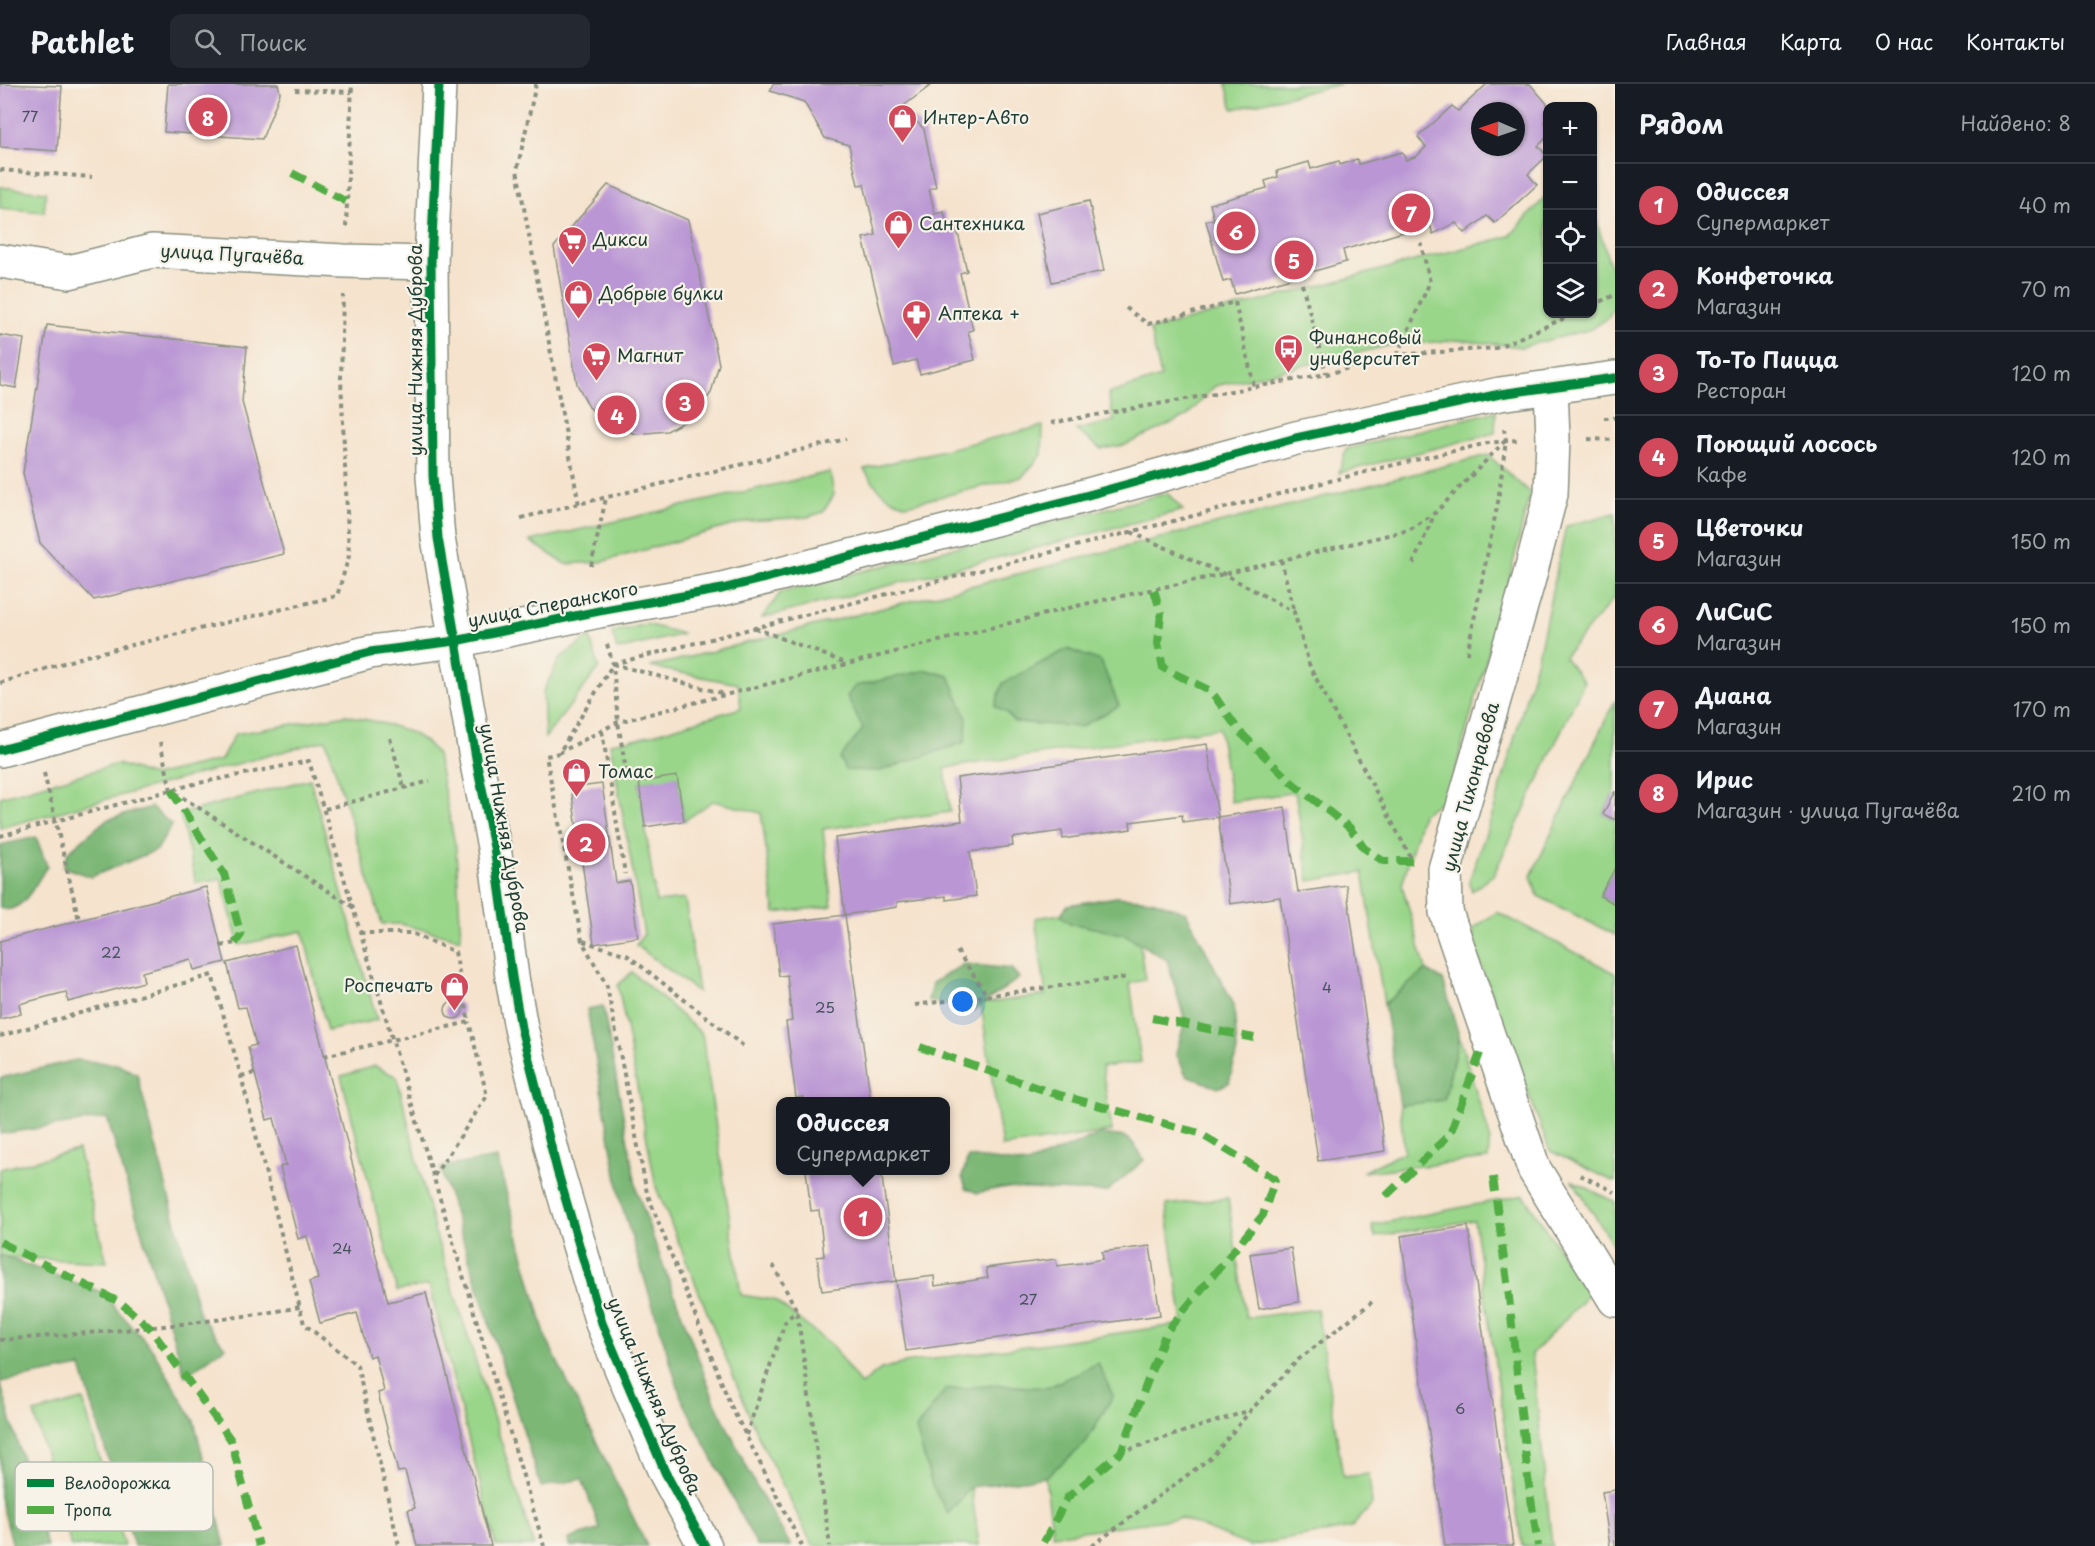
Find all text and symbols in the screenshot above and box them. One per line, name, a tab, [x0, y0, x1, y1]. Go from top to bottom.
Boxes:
search box	[170, 14, 590, 68]
text: Pathlet	[30, 20, 134, 63]
icon: search	[191, 25, 224, 58]
text: Поиск	[239, 25, 306, 58]
text: Главная	[1666, 25, 1747, 57]
text: Карта	[1780, 25, 1842, 57]
text: О нас	[1875, 25, 1933, 57]
text: Контакты	[1966, 25, 2065, 57]
pin: 8	[188, 94, 228, 140]
shop icon: Интер-Авто	[886, 102, 918, 144]
north arrow	[1471, 102, 1525, 156]
map controls	[1543, 102, 1597, 318]
button: +	[1543, 102, 1597, 156]
place label: Интер-Авто	[923, 103, 1029, 130]
house number: 77	[22, 104, 38, 127]
text: Рядом	[1639, 104, 1724, 143]
text: Найдено: 8	[1961, 108, 2071, 138]
button: −	[1543, 156, 1597, 210]
text: Одиссея	[1696, 174, 1790, 207]
pin: 7	[1392, 190, 1430, 236]
text: 1	[1654, 190, 1663, 220]
text: 40 m	[2019, 190, 2071, 220]
text: Супермаркет	[1696, 207, 1829, 237]
shop icon: Сантехника	[882, 208, 914, 250]
pin: 6	[1216, 208, 1256, 254]
place label: Сантехника	[919, 209, 1025, 236]
button: locate	[1543, 210, 1597, 264]
supermarket icon: Дикси	[556, 224, 588, 266]
place label: Дикси	[592, 225, 648, 252]
street label: улица Пугачёва	[160, 236, 305, 271]
pin: 5	[1274, 238, 1314, 282]
street label: улица Нижняя Дуброва	[401, 243, 428, 456]
text: Конфеточка	[1696, 258, 1834, 291]
button: layers	[1543, 264, 1597, 318]
text: 2	[1651, 274, 1666, 304]
text: 70 m	[2021, 274, 2071, 304]
shop icon: Добрые булки	[562, 278, 594, 320]
place label: Добрые булки	[598, 279, 724, 306]
text: Магазин	[1696, 291, 1782, 321]
pharmacy icon: Аптека +	[901, 298, 933, 340]
place label: Аптека +	[938, 299, 1020, 326]
place label: Финансовый университет	[1309, 323, 1422, 371]
bus stop icon: Финансовый университет	[1272, 332, 1304, 374]
supermarket icon: Магнит	[580, 340, 612, 382]
place label: Магнит	[617, 341, 684, 368]
text: То-То Пицца	[1696, 342, 1839, 375]
text: 3	[1652, 358, 1665, 388]
text: 120 m	[2012, 358, 2071, 388]
text: Ресторан	[1696, 375, 1787, 405]
pin: 3	[666, 380, 704, 424]
pin: 4	[598, 392, 636, 438]
text: Поющий лосось	[1696, 426, 1877, 459]
text: 4	[1652, 442, 1665, 472]
text: 120 m	[2012, 442, 2071, 472]
text: Кафе	[1696, 459, 1747, 489]
text: Цветочки	[1696, 510, 1804, 543]
text: 5	[1652, 526, 1665, 556]
text: 150 m	[2011, 526, 2071, 556]
text: Магазин	[1696, 543, 1782, 573]
street label: улица Сперанского	[465, 574, 640, 633]
text: ЛиСиС	[1696, 594, 1773, 627]
text: 6	[1651, 610, 1666, 640]
text: 150 m	[2011, 610, 2071, 640]
text: Магазин	[1696, 627, 1782, 657]
text: Диана	[1696, 678, 1771, 711]
text: 7	[1653, 694, 1664, 724]
text: 170 m	[2013, 694, 2071, 724]
street label: улица Тихонравова	[1434, 698, 1505, 875]
text: Магазин	[1696, 711, 1782, 741]
street label: улица Нижняя Дуброва	[474, 721, 537, 935]
shop icon: Томас	[561, 756, 593, 798]
place label: Томас	[598, 757, 653, 784]
text: Ирис	[1696, 762, 1753, 795]
text: 8	[1652, 778, 1665, 808]
text: 210 m	[2012, 778, 2071, 808]
text: Магазин · улица Пугачёва	[1696, 795, 1959, 825]
pin: 2	[566, 820, 606, 866]
house number: 22	[101, 940, 121, 963]
shop icon: Роспечать	[438, 970, 470, 1012]
place label: Роспечать	[344, 971, 433, 998]
house number: 4	[1322, 975, 1332, 998]
your location	[948, 987, 977, 1016]
house number: 25	[815, 995, 835, 1018]
popup	[776, 1097, 950, 1175]
text: Одиссея	[796, 1105, 890, 1138]
text: Супермаркет	[796, 1138, 930, 1168]
pin: 1	[844, 1194, 882, 1240]
house number: 24	[332, 1236, 352, 1259]
house number: 27	[1019, 1287, 1038, 1310]
street label: улица Нижняя Дуброва	[601, 1292, 710, 1499]
house number: 6	[1455, 1396, 1465, 1419]
legend	[15, 1462, 213, 1531]
text: Велодорожка	[64, 1470, 171, 1494]
text: Тропа	[64, 1497, 112, 1521]

